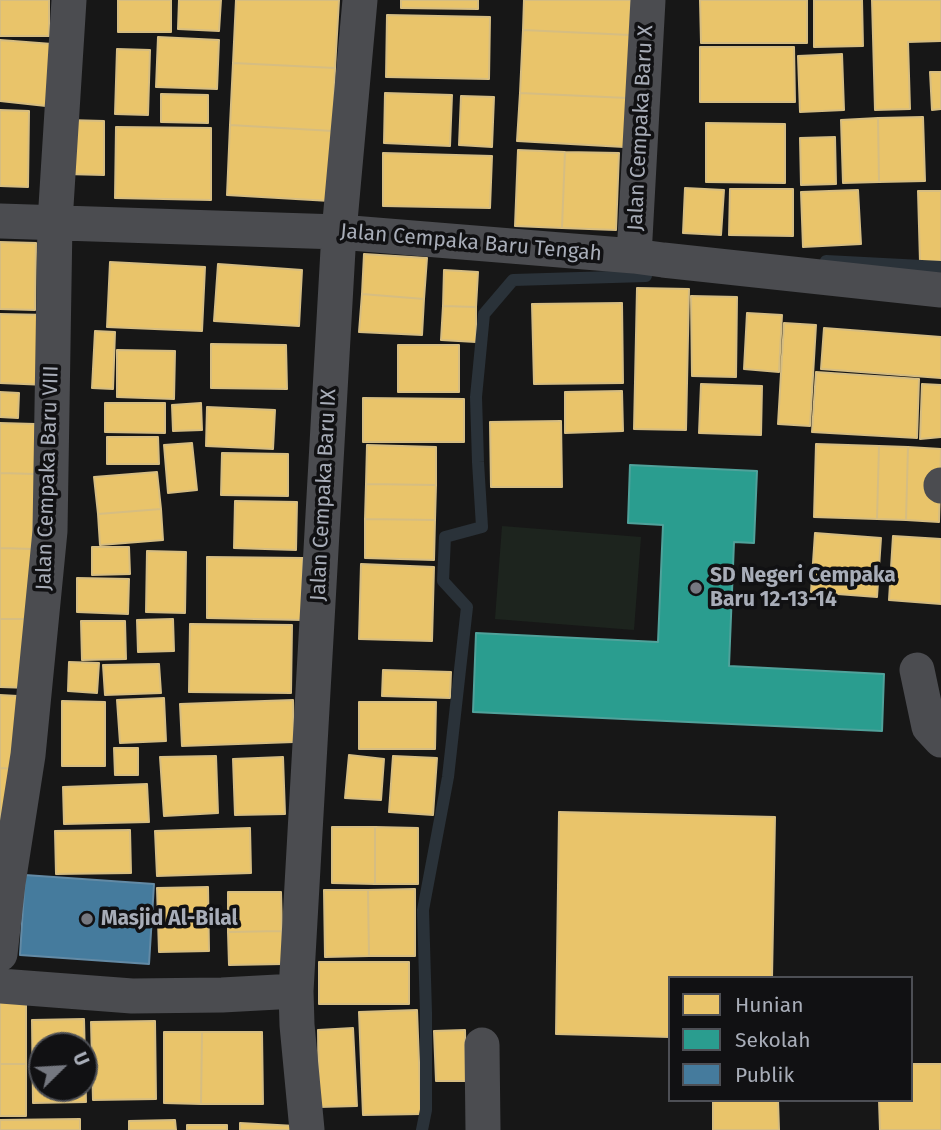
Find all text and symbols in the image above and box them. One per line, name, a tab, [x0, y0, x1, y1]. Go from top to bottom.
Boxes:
street label: Jalan Cempaka Baru X	[623, 24, 659, 232]
street label: Jalan Cempaka Baru Tengah	[339, 219, 603, 267]
street label: Jalan Cempaka Baru VIII	[31, 365, 65, 591]
street label: Jalan Cempaka Baru IX	[306, 388, 342, 602]
place label: SD Negeri Cempaka Baru 12-13-14	[710, 563, 896, 613]
marker: SD Negeri Cempaka Baru 12-13-14	[688, 580, 704, 596]
place label: Masjid Al-Bilal	[101, 906, 238, 932]
marker: Masjid Al-Bilal	[79, 911, 95, 927]
legend	[668, 976, 913, 1102]
text: Hunian	[735, 992, 803, 1018]
text: Sekolah	[735, 1027, 811, 1053]
north arrow	[28, 1032, 98, 1102]
text: U	[68, 1049, 94, 1069]
text: Publik	[735, 1062, 794, 1088]

